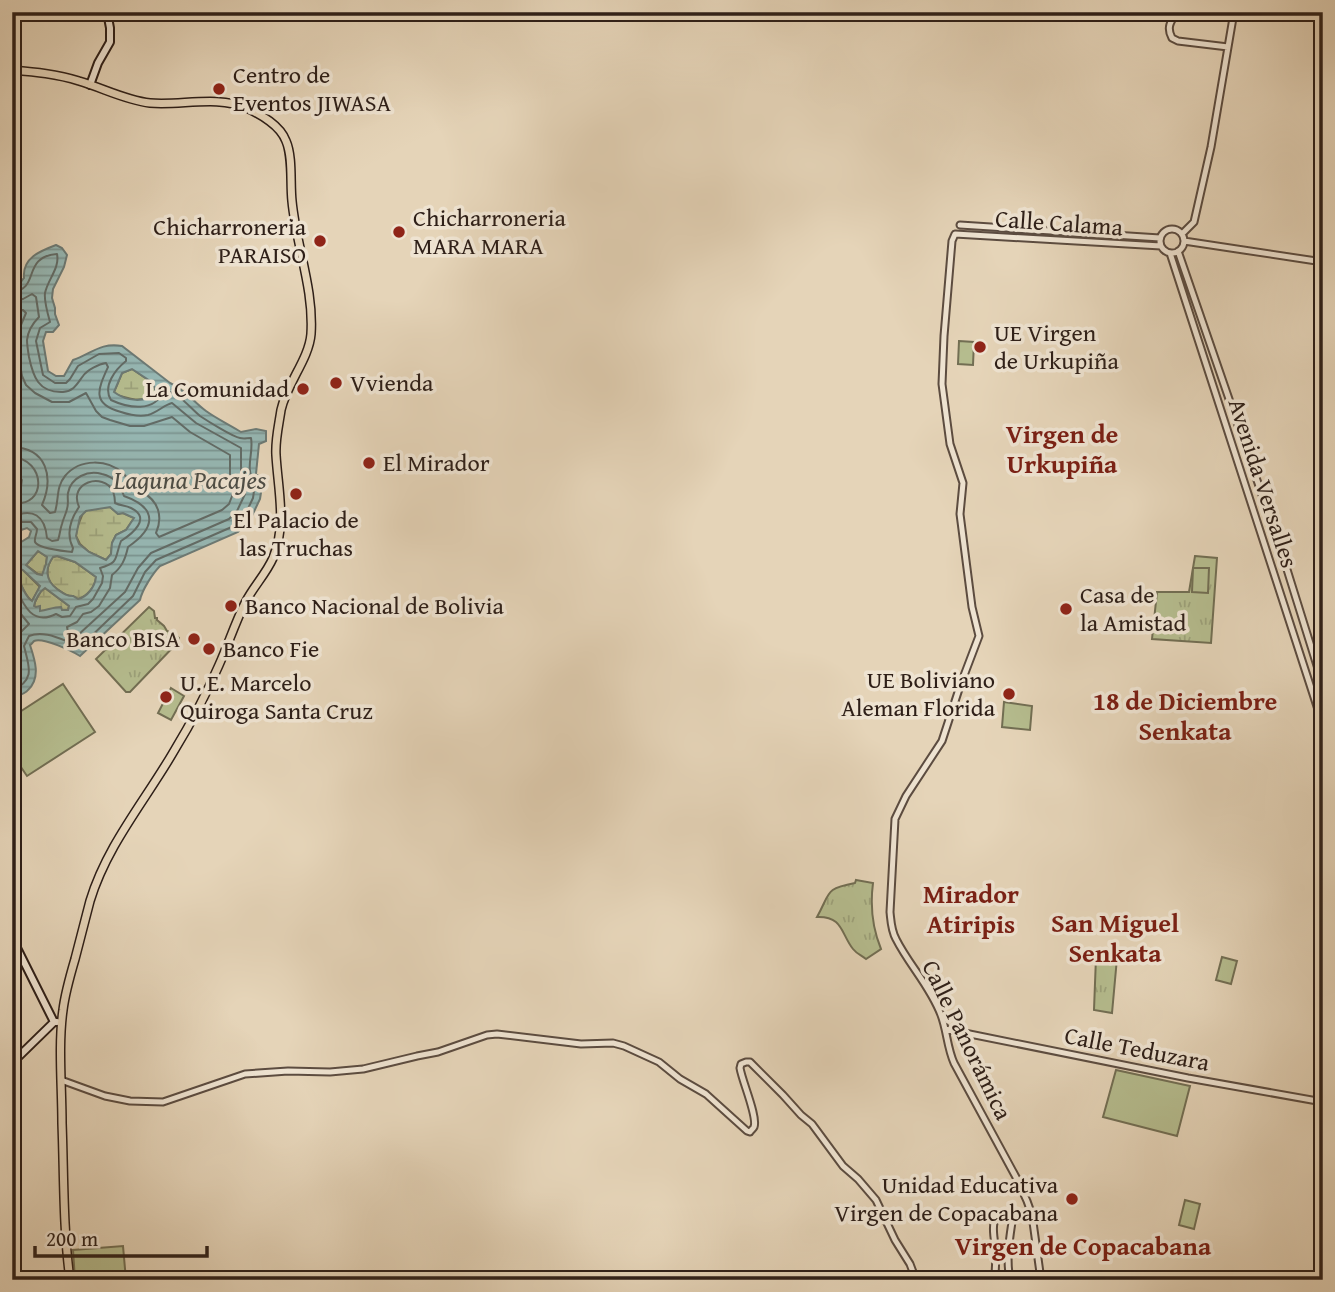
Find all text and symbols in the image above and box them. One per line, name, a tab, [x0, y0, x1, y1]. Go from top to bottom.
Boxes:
place label: Centro de Eventos JIWASA	[233, 57, 392, 120]
marker: Centro de Eventos JIWASA	[211, 81, 227, 97]
place label: Chicharroneria MARA MARA	[413, 200, 566, 263]
street label: Calle Calama	[994, 201, 1125, 244]
place label: Chicharroneria PARAISO	[153, 209, 307, 272]
marker: Chicharroneria MARA MARA	[391, 224, 407, 240]
marker: Chicharroneria PARAISO	[312, 233, 328, 249]
place label: UE Virgen de Urkupiña	[994, 315, 1119, 378]
marker: UE Virgen de Urkupiña	[972, 339, 988, 355]
place label: Vvienda	[350, 365, 434, 400]
place label: La Comunidad	[146, 371, 289, 406]
marker: Vvienda	[328, 375, 344, 391]
marker: La Comunidad	[295, 381, 311, 397]
street label: Avenida Versalles	[1220, 394, 1307, 572]
district label: Virgen de Urkupiña	[1006, 414, 1119, 483]
place label: El Mirador	[383, 445, 490, 480]
marker: El Mirador	[361, 455, 377, 471]
water label: Laguna Pacajes	[113, 460, 267, 499]
marker: El Palacio de las Truchas	[288, 486, 304, 502]
place label: El Palacio de las Truchas	[233, 502, 359, 565]
place label: Casa de la Amistad	[1080, 577, 1187, 640]
place label: Banco Nacional de Bolivia	[245, 588, 504, 623]
marker: Banco Nacional de Bolivia	[223, 598, 239, 614]
marker: Casa de la Amistad	[1058, 601, 1074, 617]
place label: Banco BISA	[66, 621, 180, 656]
marker: Banco BISA	[186, 631, 202, 647]
place label: Banco Fie	[223, 631, 319, 666]
marker: Banco Fie	[201, 641, 217, 657]
place label: UE Boliviano Aleman Florida	[841, 662, 996, 725]
place label: U. E. Marcelo Quiroga Santa Cruz	[180, 665, 373, 728]
district label: 18 de Diciembre Senkata	[1093, 681, 1278, 750]
marker: UE Boliviano Aleman Florida	[1001, 686, 1017, 702]
marker: U. E. Marcelo Quiroga Santa Cruz	[158, 689, 174, 705]
district label: Mirador Atiripis	[923, 874, 1019, 943]
district label: San Miguel Senkata	[1051, 903, 1179, 972]
street label: Calle Panorámica	[914, 954, 1022, 1126]
street label: Calle Teduzara	[1062, 1017, 1213, 1080]
place label: Unidad Educativa Virgen de Copacabana	[834, 1167, 1059, 1230]
marker: Unidad Educativa Virgen de Copacabana	[1064, 1191, 1080, 1207]
scale bar	[35, 1215, 206, 1259]
text: 200 m	[46, 1223, 98, 1254]
district label: Virgen de Copacabana	[955, 1226, 1212, 1265]

